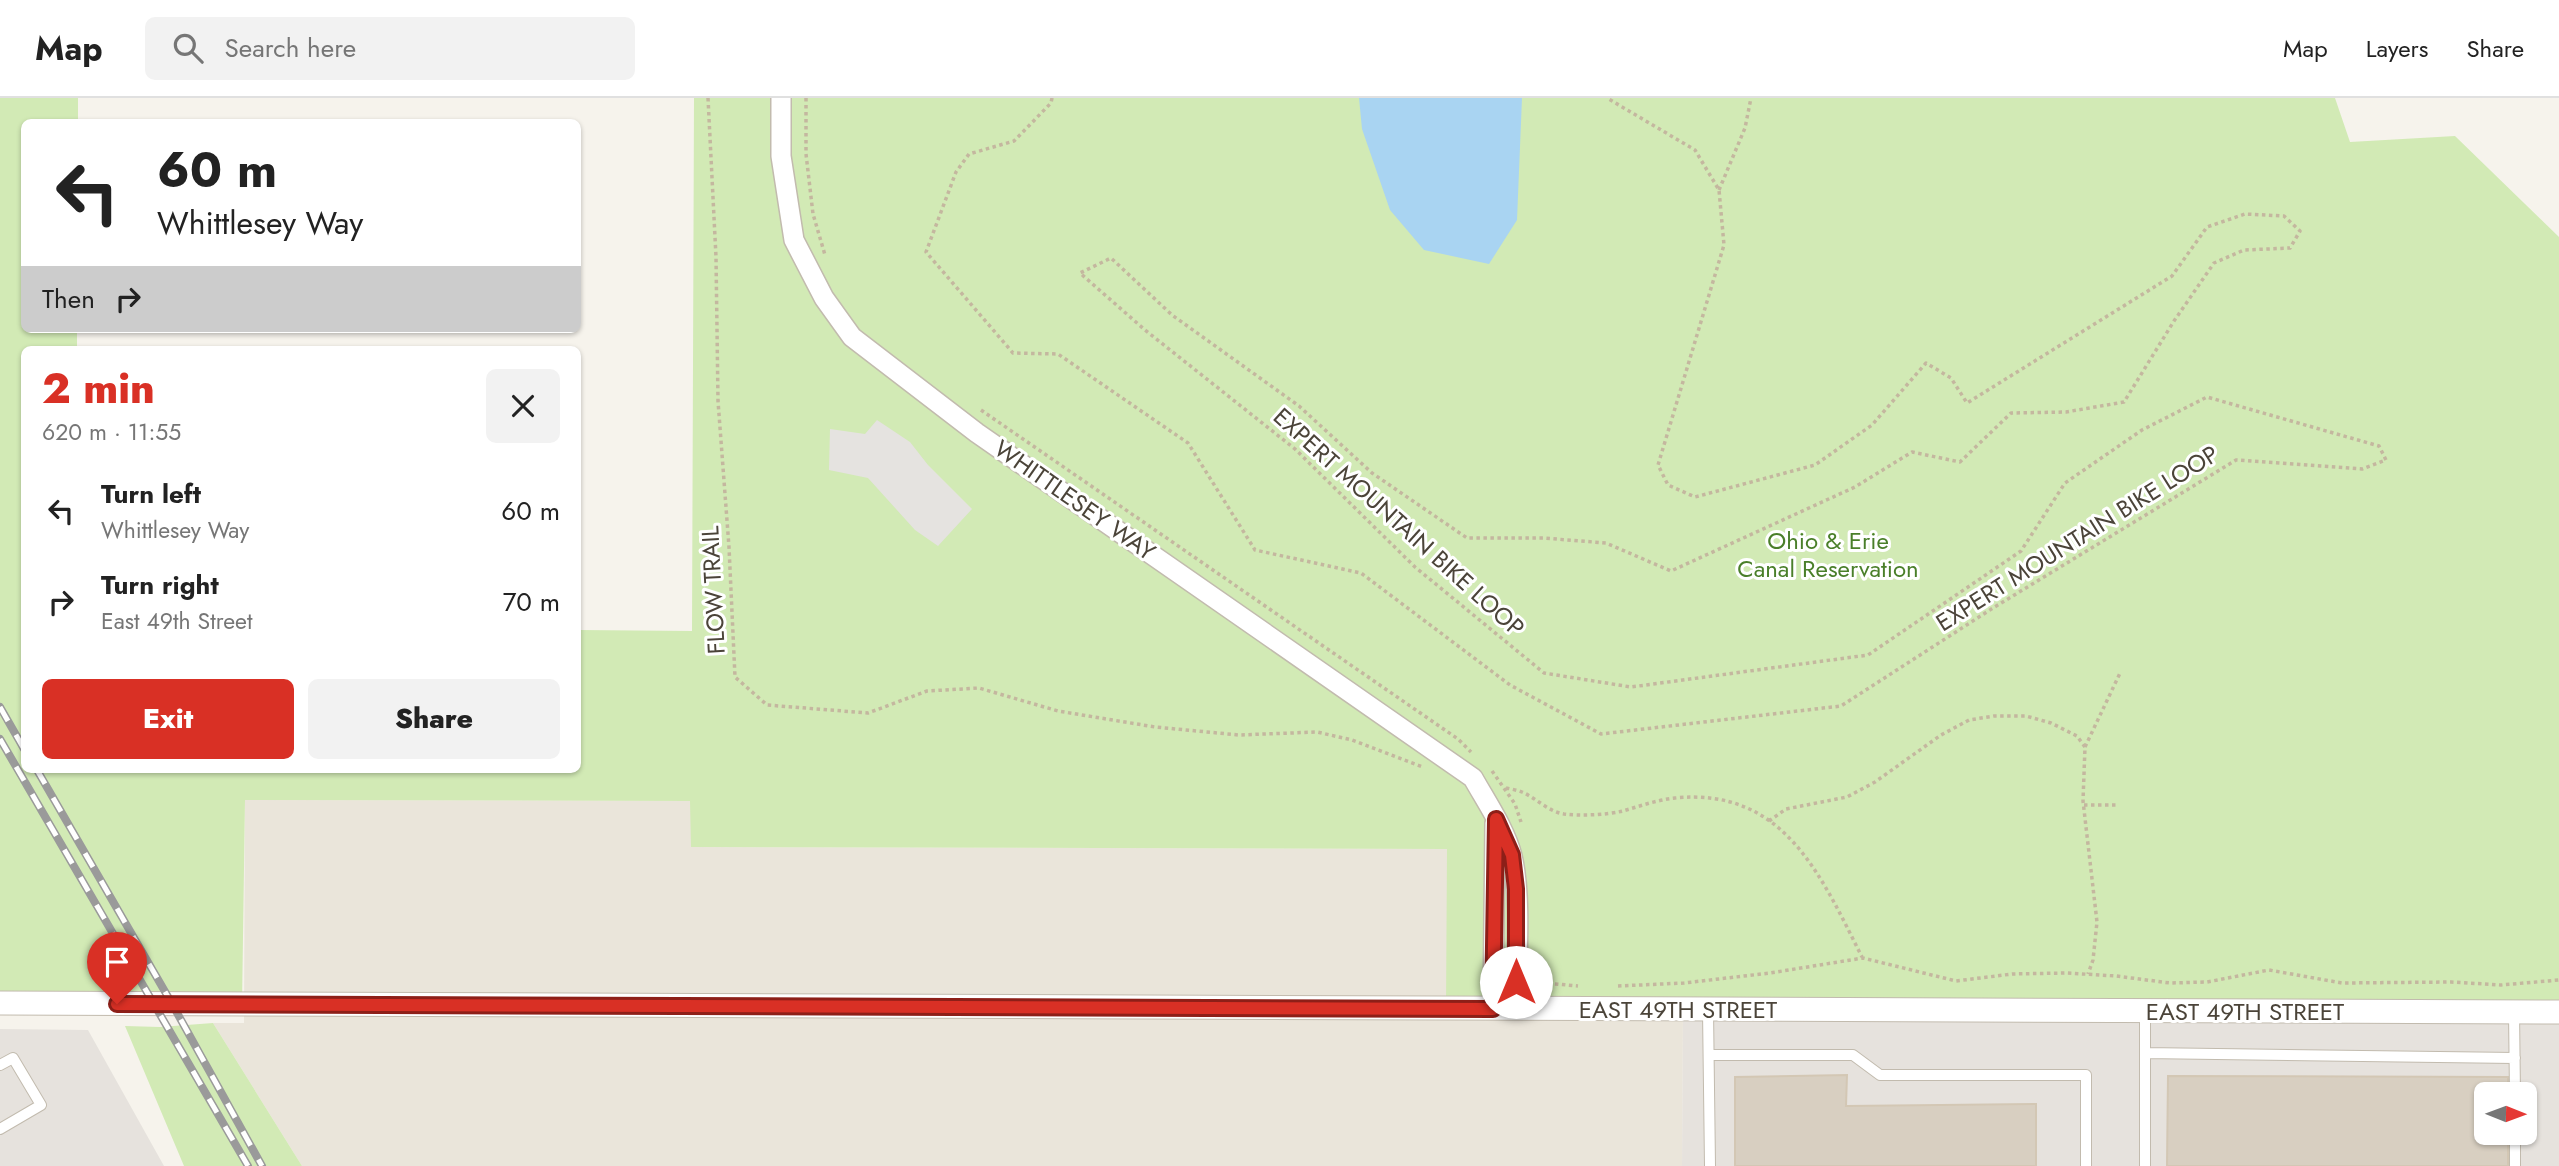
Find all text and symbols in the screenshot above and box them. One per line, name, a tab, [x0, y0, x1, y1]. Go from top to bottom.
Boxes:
search box	[145, 17, 635, 80]
text: Map	[35, 25, 103, 72]
icon: search	[169, 29, 207, 67]
text: Search here	[225, 29, 356, 67]
text: Map	[2283, 31, 2328, 66]
text: Layers	[2366, 31, 2428, 66]
text: Share	[2466, 31, 2524, 66]
text: 60 m	[157, 135, 277, 205]
icon: left	[42, 147, 133, 238]
text: Whittlesey Way	[157, 200, 363, 246]
text: Then	[42, 280, 95, 318]
icon: right	[109, 280, 147, 318]
text: 2 min	[42, 358, 155, 419]
button: close	[486, 369, 560, 443]
street label: EXPERT MOUNTAIN BIKE LOOP	[1266, 399, 1532, 645]
text: 620 m · 11:55	[42, 415, 181, 449]
street label: WHITTLESEY WAY	[987, 431, 1163, 569]
street label: EXPERT MOUNTAIN BIKE LOOP	[1929, 436, 2225, 640]
text: Turn left	[101, 475, 201, 513]
icon: left	[42, 492, 80, 530]
text: 60 m	[501, 492, 560, 530]
text: Whittlesey Way	[101, 513, 249, 547]
park label: Ohio & Erie Canal Reservation	[1737, 523, 1919, 586]
street label: FLOW TRAIL	[692, 525, 734, 655]
text: Turn right	[101, 566, 219, 604]
icon: right	[42, 583, 80, 621]
text: 70 m	[503, 583, 560, 621]
text: East 49th Street	[101, 604, 252, 638]
button: Exit	[42, 679, 294, 759]
button: Share	[308, 679, 560, 759]
pin	[87, 932, 147, 1004]
icon: arrive	[98, 943, 136, 981]
position arrow	[1479, 945, 1553, 1019]
street label: EAST 49TH STREET	[1579, 992, 1777, 1027]
street label: EAST 49TH STREET	[2146, 994, 2344, 1029]
north arrow	[2474, 1082, 2538, 1144]
map controls	[2474, 1082, 2537, 1145]

